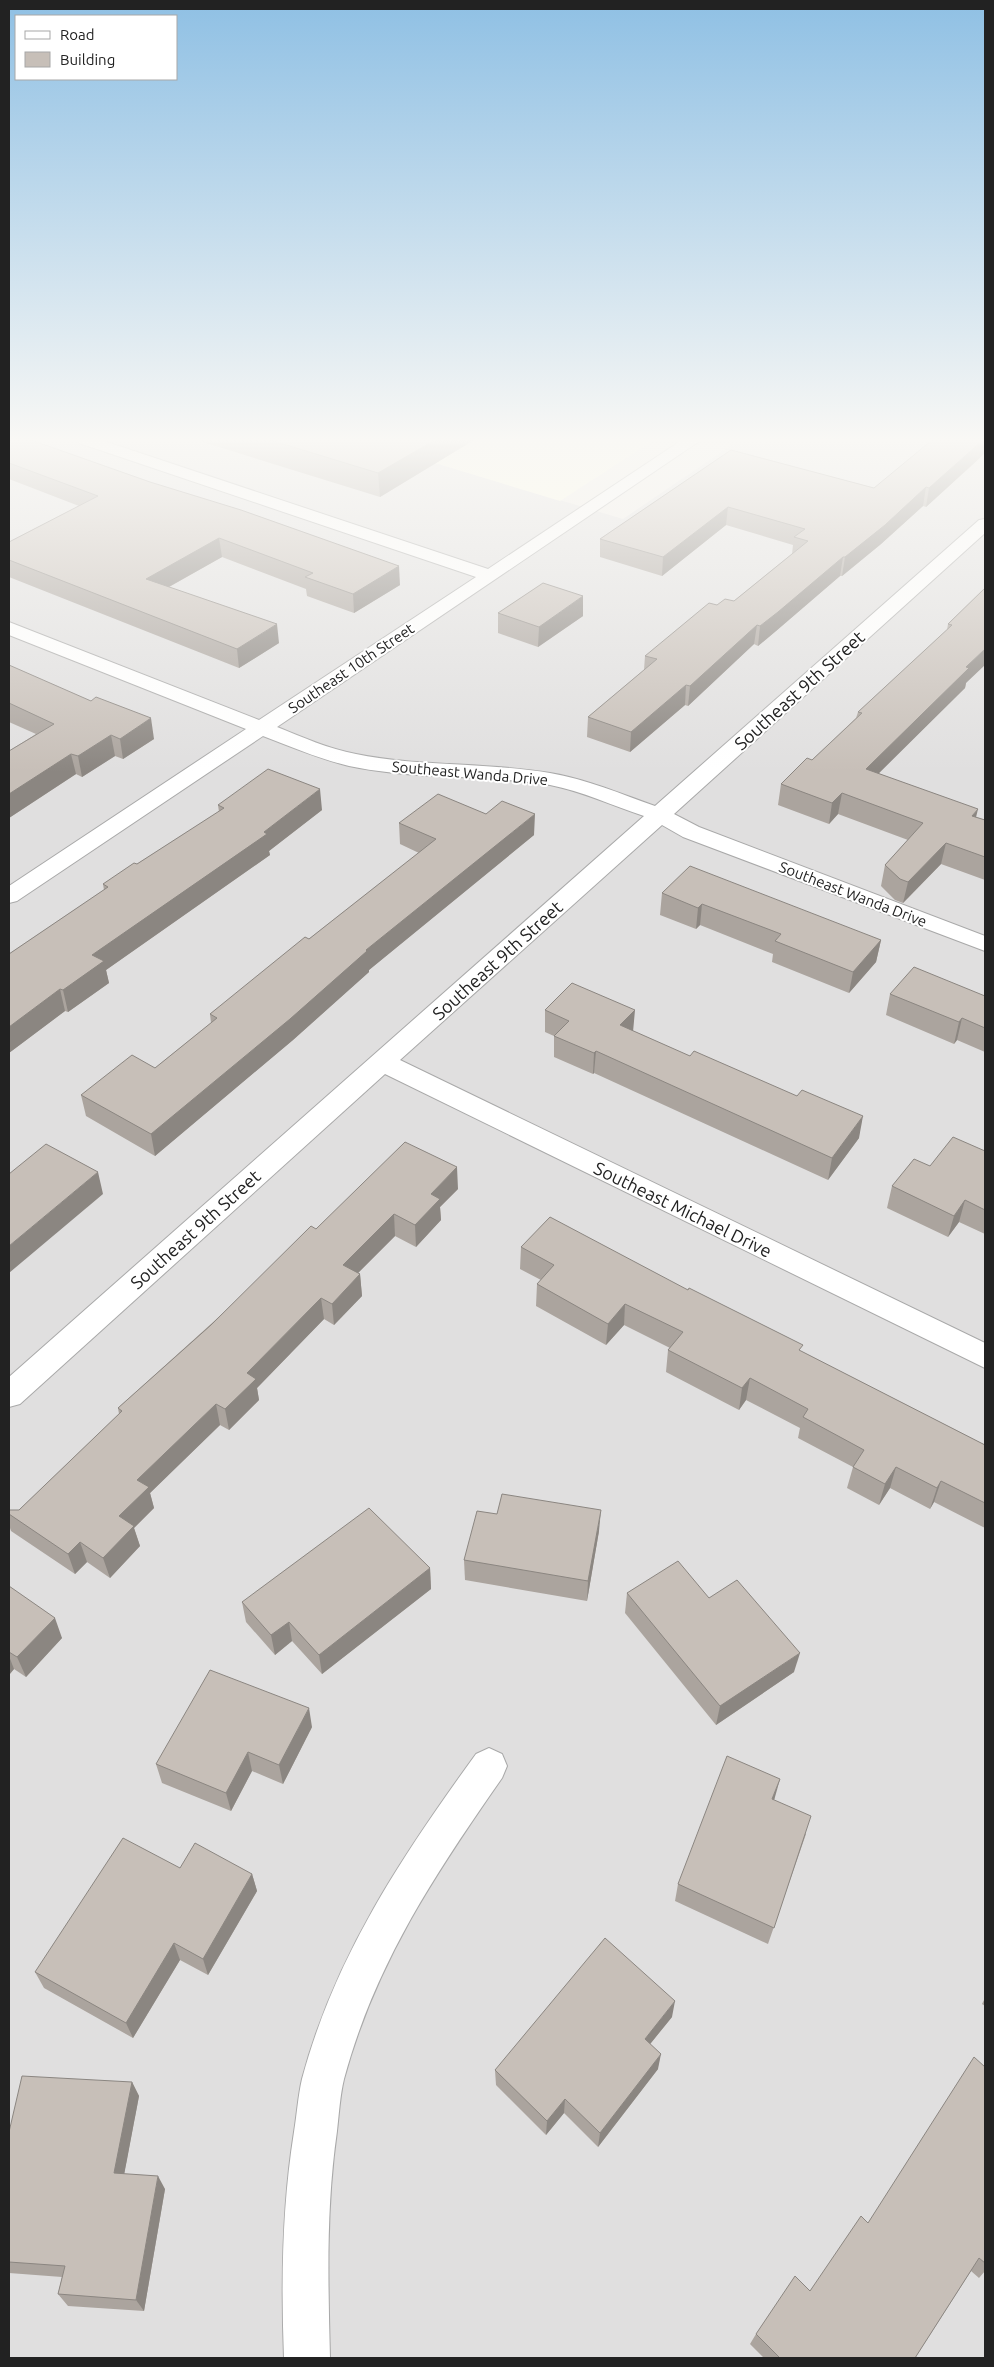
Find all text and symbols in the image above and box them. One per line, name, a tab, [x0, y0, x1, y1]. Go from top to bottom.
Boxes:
legend	[15, 15, 178, 80]
text: Road	[60, 26, 95, 43]
text: Building	[60, 51, 115, 68]
street label: Southeast 10th Street	[285, 619, 417, 716]
street label: Southeast 9th Street	[730, 626, 868, 754]
street label: Southeast Wanda Drive	[391, 758, 549, 788]
street label: Southeast Wanda Drive	[777, 858, 929, 930]
street label: Southeast 9th Street	[428, 896, 566, 1024]
street label: Southeast Michael Drive	[591, 1157, 775, 1261]
street label: Southeast 9th Street	[126, 1165, 264, 1293]

